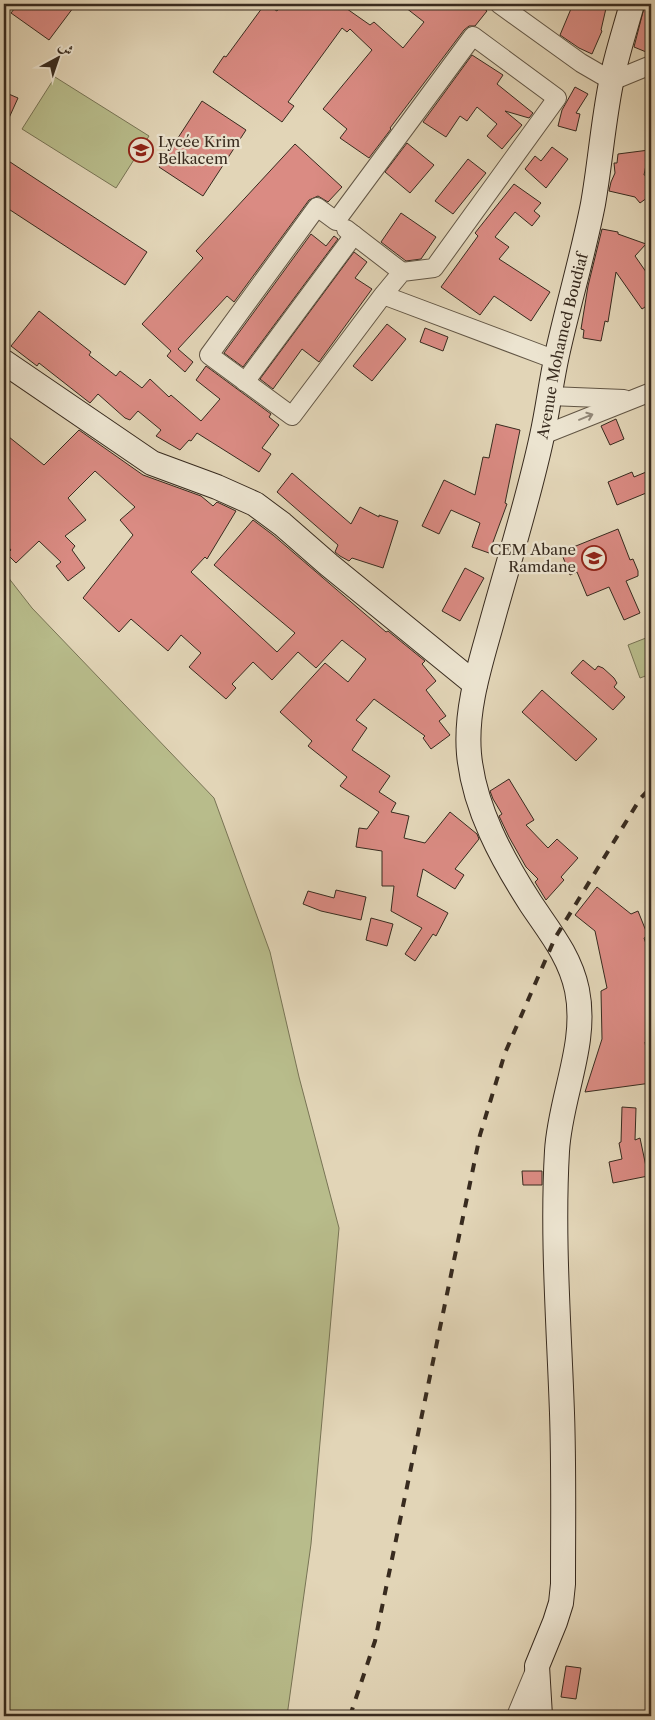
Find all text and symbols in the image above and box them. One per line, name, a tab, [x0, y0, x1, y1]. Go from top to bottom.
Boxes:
north arrow	[32, 32, 82, 82]
text: ش	[55, 37, 78, 59]
place label: Lycée Krim Belkacem	[158, 132, 240, 168]
school or university icon: Lycée Krim Belkacem	[128, 137, 154, 163]
street label: Avenue Mohamed Boudiaf	[532, 249, 592, 442]
one-way arrow	[578, 412, 593, 421]
place label: CEM Abane Ramdane	[490, 540, 576, 576]
school or university icon: CEM Abane Ramdane	[581, 545, 607, 571]

